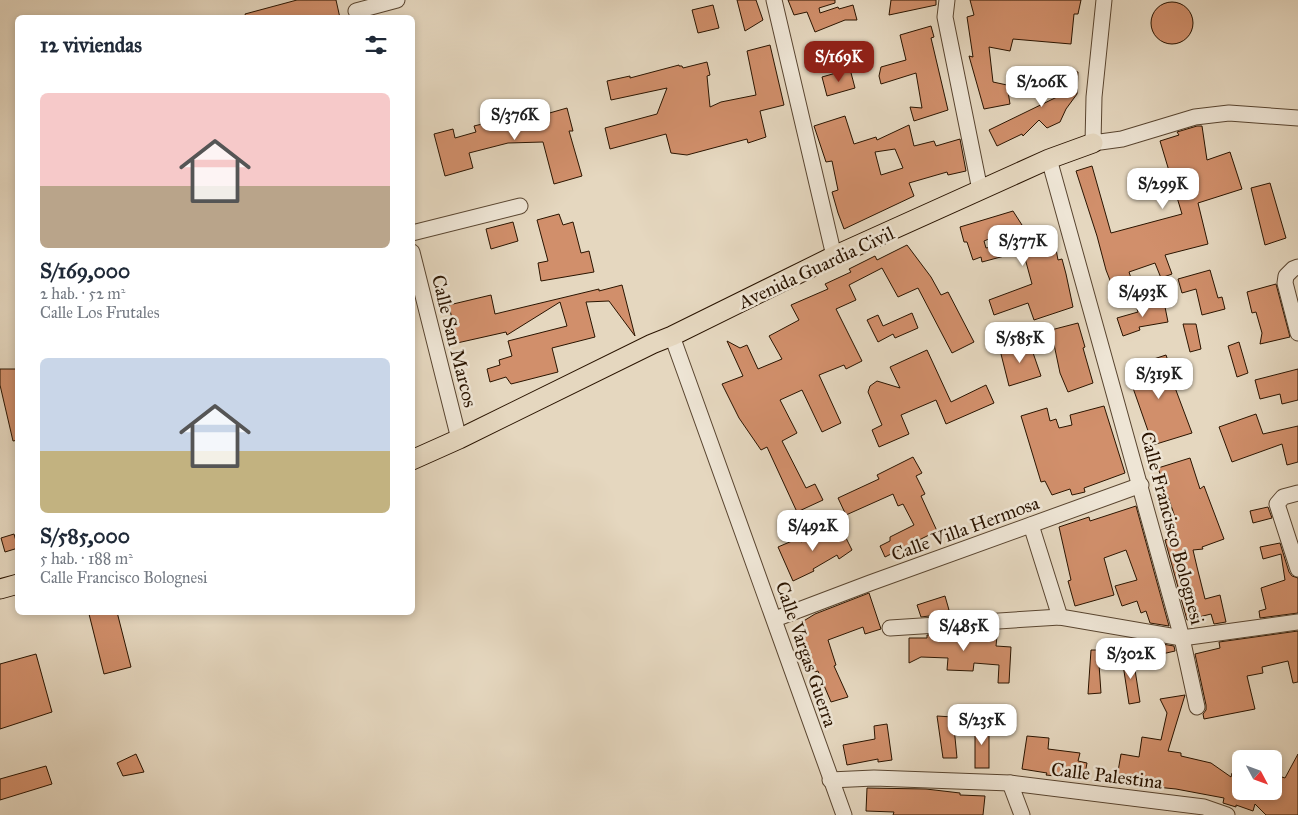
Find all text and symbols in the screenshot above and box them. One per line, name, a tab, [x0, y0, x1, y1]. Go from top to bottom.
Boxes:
icon: filters	[362, 31, 390, 59]
text: 12 viviendas	[40, 32, 142, 58]
pin: S/169K	[798, 41, 880, 83]
text: S/169K	[815, 47, 863, 66]
pin: S/206K	[1001, 66, 1083, 108]
text: S/206K	[1017, 72, 1067, 91]
pin: S/376K	[474, 98, 556, 141]
text: S/376K	[491, 105, 539, 124]
icon: home	[170, 126, 260, 216]
pin: S/299K	[1122, 168, 1204, 210]
text: S/299K	[1138, 174, 1188, 193]
street label: Avenida Guardia Civil	[734, 221, 899, 314]
pin: S/377K	[982, 224, 1064, 267]
text: S/377K	[999, 231, 1047, 250]
text: S/169,000	[40, 258, 130, 284]
street label: Calle San Marcos	[427, 272, 482, 410]
pin: S/493K	[1102, 276, 1184, 318]
text: S/493K	[1119, 282, 1167, 301]
text: 2 hab. · 52 m²	[40, 284, 125, 303]
text: Calle Los Frutales	[40, 303, 160, 322]
pin: S/585K	[979, 322, 1061, 364]
text: S/585K	[996, 328, 1044, 347]
pin: S/319K	[1118, 358, 1200, 400]
text: S/319K	[1136, 364, 1182, 383]
icon: home	[170, 391, 260, 481]
street label: Calle Francisco Bolognesi	[1135, 429, 1209, 627]
street label: Calle Villa Hermosa	[888, 491, 1043, 566]
pin: S/492K	[772, 510, 854, 552]
text: S/492K	[788, 516, 838, 535]
text: S/585,000	[40, 523, 130, 549]
text: 5 hab. · 188 m²	[40, 549, 133, 568]
text: Calle Francisco Bolognesi	[40, 568, 207, 587]
street label: Calle Vargas Guerra	[770, 578, 842, 731]
pin: S/485K	[923, 610, 1005, 652]
text: S/485K	[939, 616, 989, 635]
pin: S/302K	[1090, 638, 1172, 680]
text: S/302K	[1107, 644, 1155, 663]
pin: S/235K	[941, 704, 1023, 746]
text: S/235K	[959, 710, 1005, 729]
north arrow	[1232, 750, 1282, 800]
map controls	[1232, 750, 1282, 800]
street label: Calle Palestina	[1050, 757, 1165, 794]

